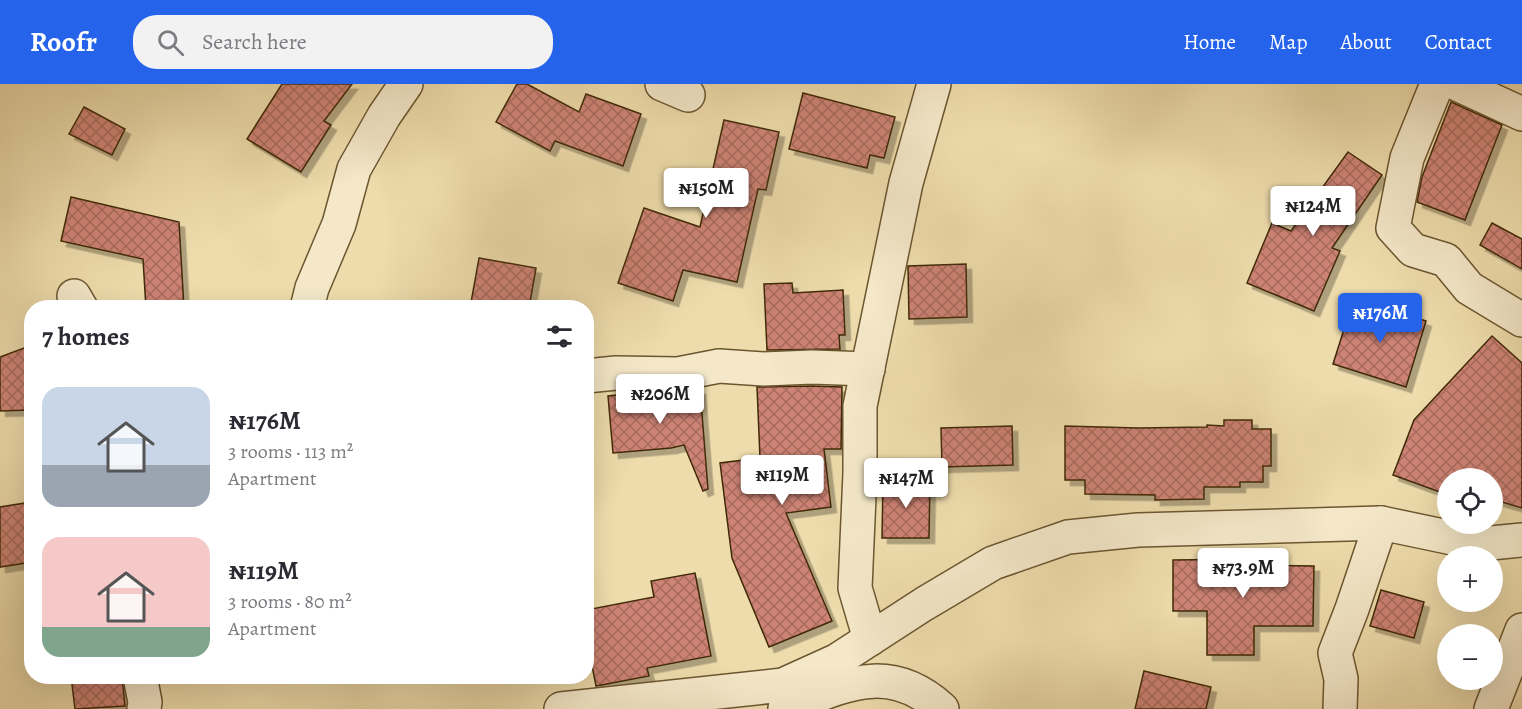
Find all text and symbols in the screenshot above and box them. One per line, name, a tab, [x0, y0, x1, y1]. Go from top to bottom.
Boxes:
search box	[133, 15, 553, 69]
text: Roofr	[30, 23, 97, 61]
icon: search	[154, 26, 187, 59]
text: Search here	[202, 27, 307, 57]
text: Home	[1183, 28, 1236, 56]
text: Map	[1269, 28, 1307, 56]
text: About	[1340, 28, 1392, 56]
text: Contact	[1425, 28, 1492, 56]
pin: ₦150M	[664, 168, 748, 219]
text: ₦150M	[678, 174, 734, 201]
pin: ₦124M	[1271, 186, 1355, 237]
text: ₦124M	[1284, 192, 1342, 219]
pin: ₦176M	[1338, 293, 1422, 344]
text: ₦176M	[1352, 299, 1408, 326]
text: 7 homes	[42, 319, 130, 354]
icon: filters	[543, 320, 576, 353]
pin: ₦206M	[618, 374, 702, 425]
text: ₦206M	[630, 380, 690, 407]
text: ₦176M	[228, 403, 301, 438]
icon: home	[90, 411, 162, 483]
text: 3 rooms · 113 m²	[228, 438, 353, 465]
pin: ₦119M	[740, 455, 824, 506]
pin: ₦147M	[864, 458, 948, 509]
text: ₦119M	[755, 461, 809, 488]
text: ₦147M	[878, 464, 934, 491]
text: Apartment	[228, 465, 317, 492]
map controls	[1437, 468, 1503, 690]
button: locate	[1437, 468, 1503, 534]
button: +	[1437, 546, 1503, 612]
pin: ₦73.9M	[1194, 548, 1292, 599]
text: ₦119M	[228, 553, 299, 588]
text: ₦73.9M	[1212, 554, 1274, 581]
icon: home	[90, 561, 162, 633]
text: 3 rooms · 80 m²	[228, 588, 352, 615]
text: Apartment	[228, 615, 317, 642]
button: −	[1437, 624, 1503, 690]

